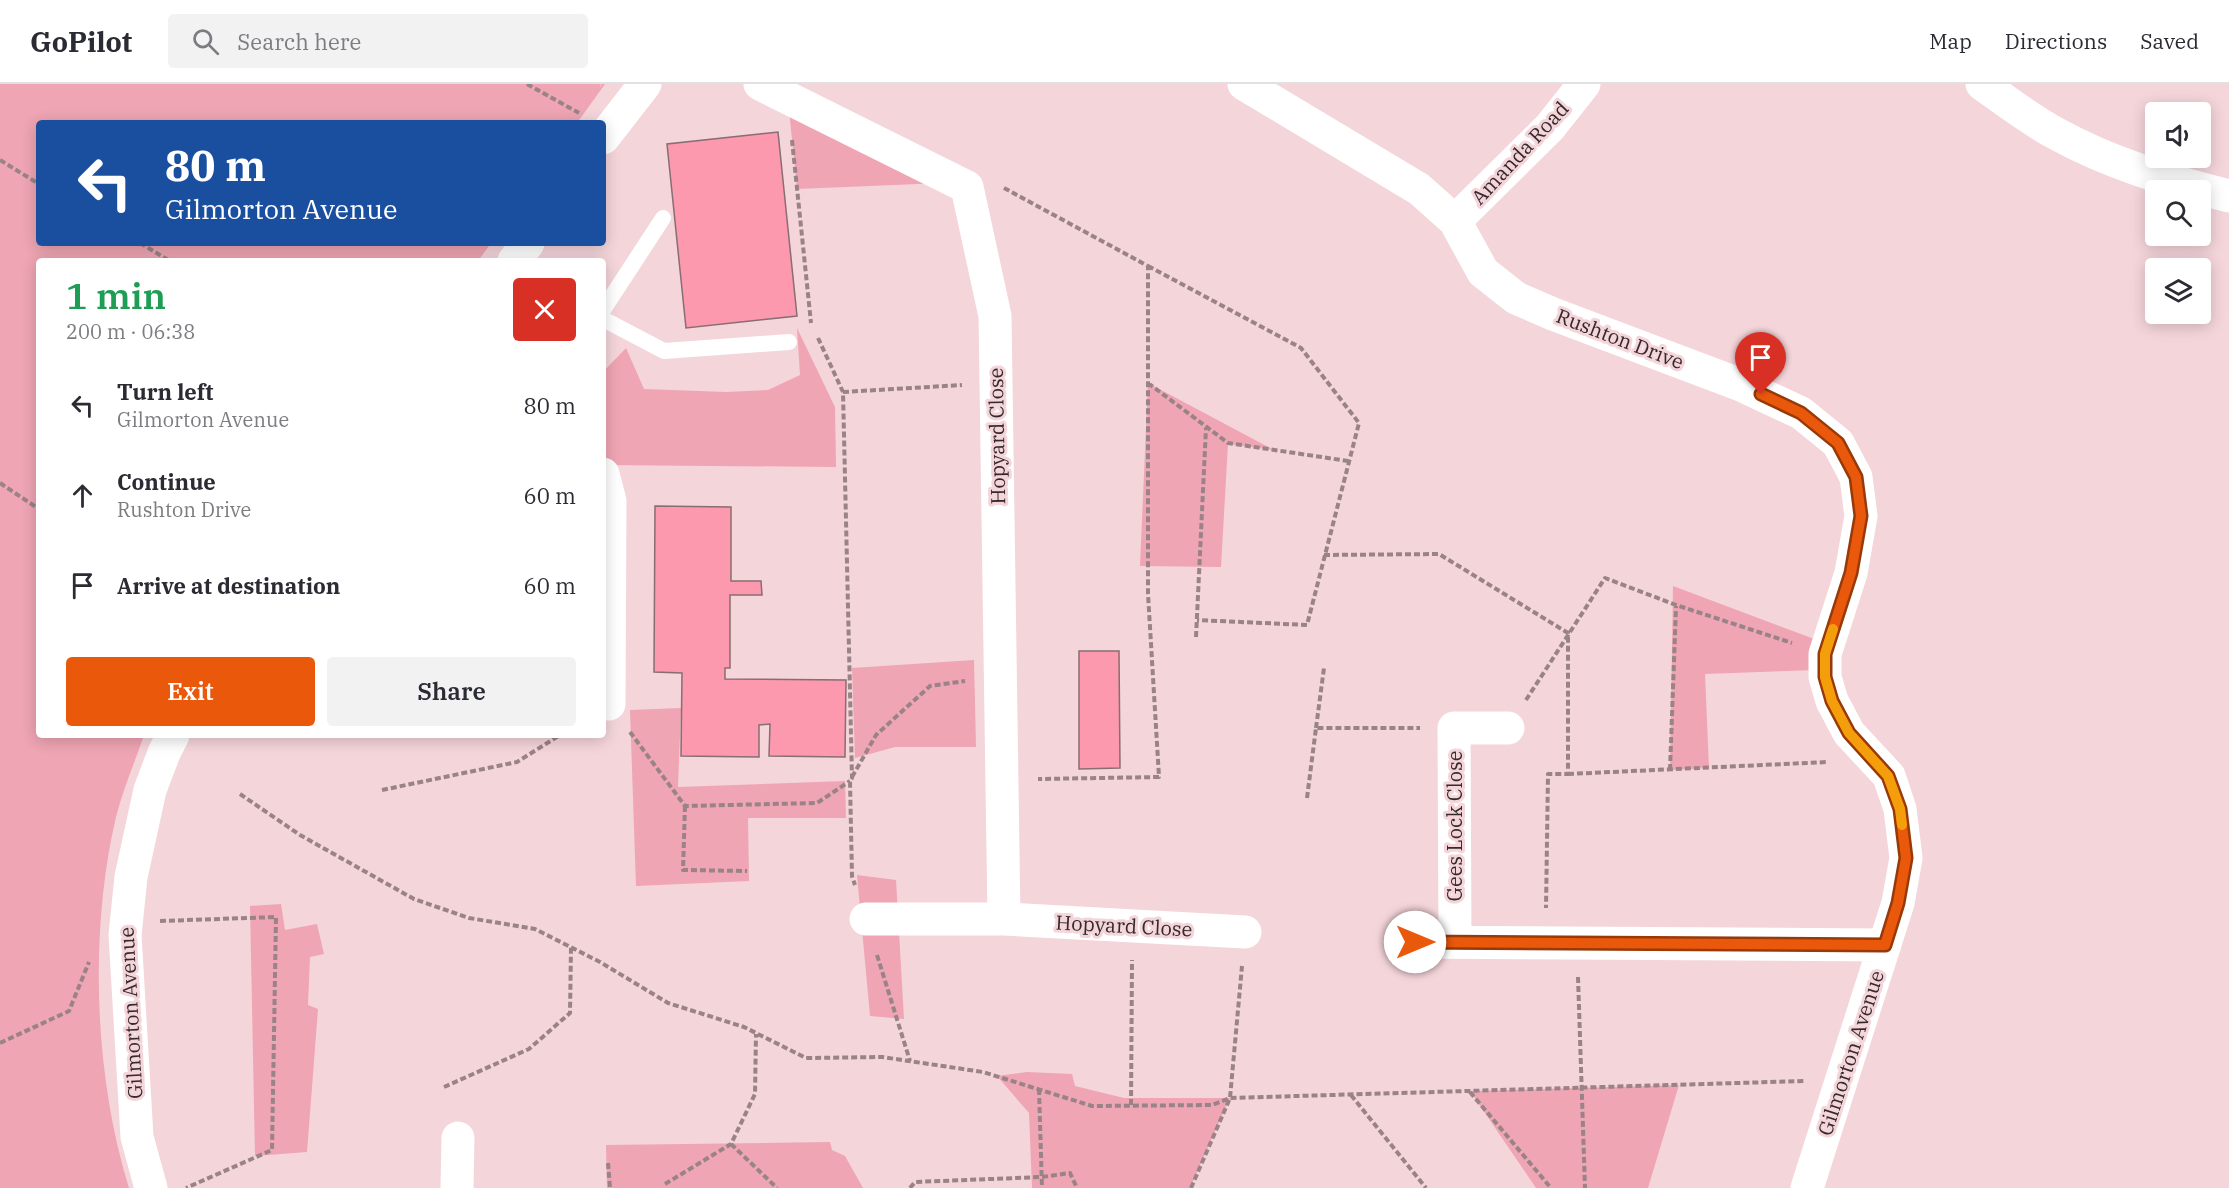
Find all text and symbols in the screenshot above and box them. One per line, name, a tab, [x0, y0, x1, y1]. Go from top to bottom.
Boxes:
search box	[168, 14, 588, 68]
text: GoPilot	[30, 23, 132, 60]
icon: search	[189, 25, 222, 58]
text: Search here	[237, 27, 361, 56]
text: Map	[1929, 27, 1972, 55]
text: Directions	[2005, 27, 2107, 55]
text: Saved	[2140, 27, 2199, 55]
street label: Amanda Road	[1465, 95, 1574, 210]
map controls	[2145, 102, 2211, 324]
button: sound	[2145, 102, 2211, 168]
text: 80 m	[165, 138, 266, 193]
icon: left	[66, 144, 144, 222]
button: search	[2145, 180, 2211, 246]
text: Gilmorton Avenue	[165, 191, 397, 226]
button: layers	[2145, 258, 2211, 324]
text: 1 min	[66, 272, 166, 319]
button: close	[513, 278, 576, 341]
street label: Rushton Drive	[1553, 302, 1688, 375]
text: 200 m · 06:38	[66, 318, 195, 345]
pin	[1735, 332, 1786, 394]
icon: arrive	[1744, 341, 1777, 374]
street label: Hopyard Close	[982, 367, 1011, 505]
text: Turn left	[117, 377, 213, 406]
icon: left	[66, 389, 99, 422]
text: 80 m	[524, 391, 576, 420]
text: Gilmorton Avenue	[117, 406, 289, 433]
text: Continue	[117, 467, 216, 496]
icon: ahead	[66, 479, 99, 512]
text: 60 m	[524, 481, 576, 510]
text: Rushton Drive	[117, 496, 251, 523]
icon: arrive	[66, 569, 99, 602]
text: Arrive at destination	[117, 571, 340, 600]
text: 60 m	[524, 571, 576, 600]
button: Exit	[66, 657, 315, 726]
button: Share	[327, 657, 576, 726]
street label: Gees Lock Close	[1441, 751, 1468, 902]
street label: Hopyard Close	[1055, 908, 1193, 943]
position arrow	[1383, 910, 1447, 974]
street label: Gilmorton Avenue	[113, 926, 148, 1100]
street label: Gilmorton Avenue	[1811, 967, 1890, 1139]

